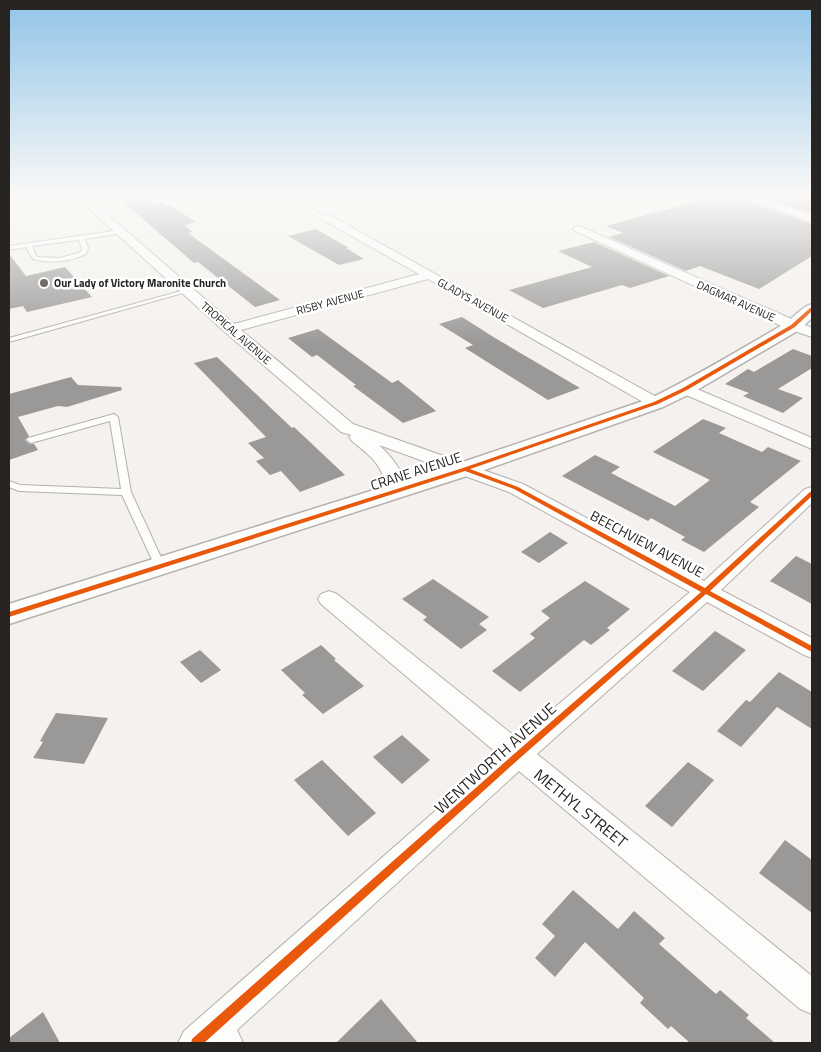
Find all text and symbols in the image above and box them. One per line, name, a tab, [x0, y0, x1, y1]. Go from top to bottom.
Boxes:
street label: GLADYS AVENUE	[435, 274, 511, 326]
place label: Our Lady of Victory Maronite Church	[54, 275, 226, 291]
marker: Our Lady of Victory Maronite Church	[38, 277, 50, 289]
street label: DAGMAR AVENUE	[694, 277, 778, 325]
street label: RISBY AVENUE	[294, 285, 366, 319]
street label: TROPICAL AVENUE	[197, 298, 275, 368]
street label: CRANE AVENUE	[367, 446, 464, 495]
street label: BEECHVIEW AVENUE	[587, 505, 708, 583]
street label: WENTWORTH AVENUE	[429, 697, 561, 819]
street label: METHYL STREET	[529, 763, 633, 854]

